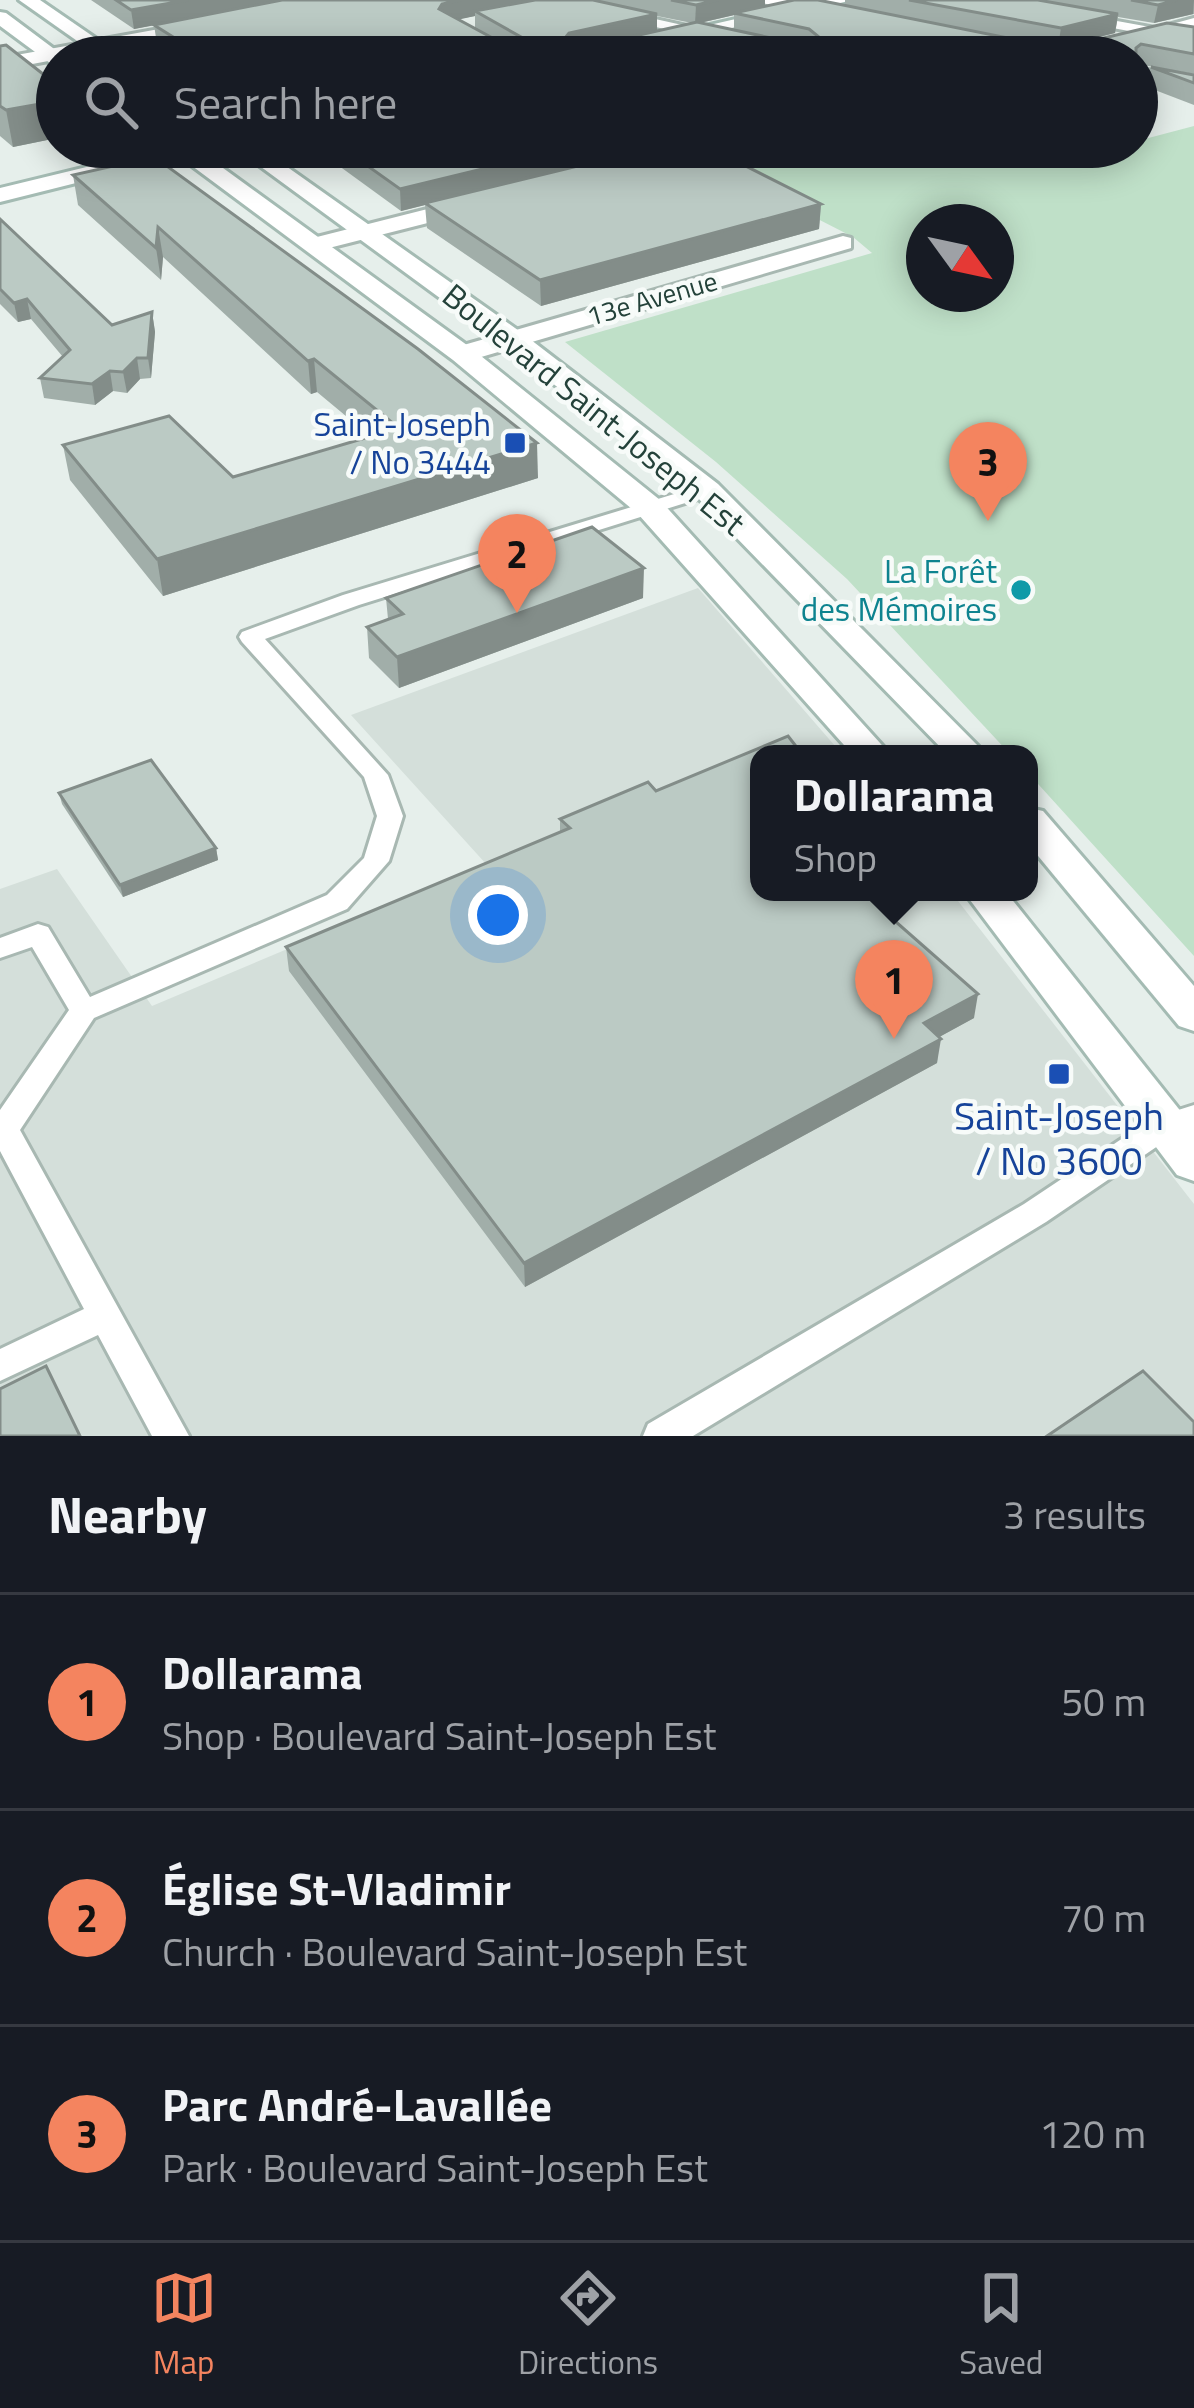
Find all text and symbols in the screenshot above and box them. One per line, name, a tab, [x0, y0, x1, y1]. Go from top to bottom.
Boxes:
search box	[36, 36, 1158, 168]
text: Search here	[174, 68, 397, 136]
icon: search	[78, 69, 144, 135]
north arrow	[906, 204, 1014, 312]
street label: 13e Avenue	[581, 259, 722, 336]
street label: Boulevard Saint-Joseph Est	[432, 271, 757, 547]
place label: Saint-Joseph / No 3444	[313, 399, 491, 487]
pin: 3	[949, 422, 1027, 521]
marker: Saint-Joseph / No 3444	[502, 430, 528, 456]
pin: 2	[478, 514, 556, 613]
place label: La Forêt des Mémoires	[801, 546, 997, 634]
marker: La Forêt des Mémoires	[1008, 577, 1034, 603]
popup	[750, 745, 1038, 901]
text: Dollarama	[794, 760, 994, 828]
text: Shop	[794, 828, 877, 887]
your location	[468, 885, 528, 945]
pin: 1	[855, 940, 933, 1039]
marker: Saint-Joseph / No 3600	[1046, 1061, 1072, 1087]
place label: Saint-Joseph / No 3600	[954, 1086, 1164, 1190]
text: Nearby	[48, 1475, 207, 1553]
text: 3 results	[1003, 1485, 1146, 1544]
text: Dollarama	[162, 1638, 362, 1706]
text: 1	[76, 1672, 98, 1731]
text: 50 m	[1061, 1672, 1146, 1731]
text: Shop · Boulevard Saint-Joseph Est	[162, 1706, 717, 1765]
text: Église St-Vladimir	[162, 1854, 511, 1922]
text: 2	[76, 1888, 98, 1947]
text: 70 m	[1061, 1888, 1146, 1947]
text: Church · Boulevard Saint-Joseph Est	[162, 1922, 747, 1981]
text: Parc André-Lavallée	[162, 2070, 552, 2138]
text: 3	[76, 2104, 98, 2163]
text: 120 m	[1039, 2104, 1146, 2163]
text: Park · Boulevard Saint-Joseph Est	[162, 2138, 708, 2197]
tab: Map	[151, 2265, 217, 2387]
tab: Directions	[518, 2265, 658, 2387]
tab: Saved	[959, 2265, 1043, 2387]

